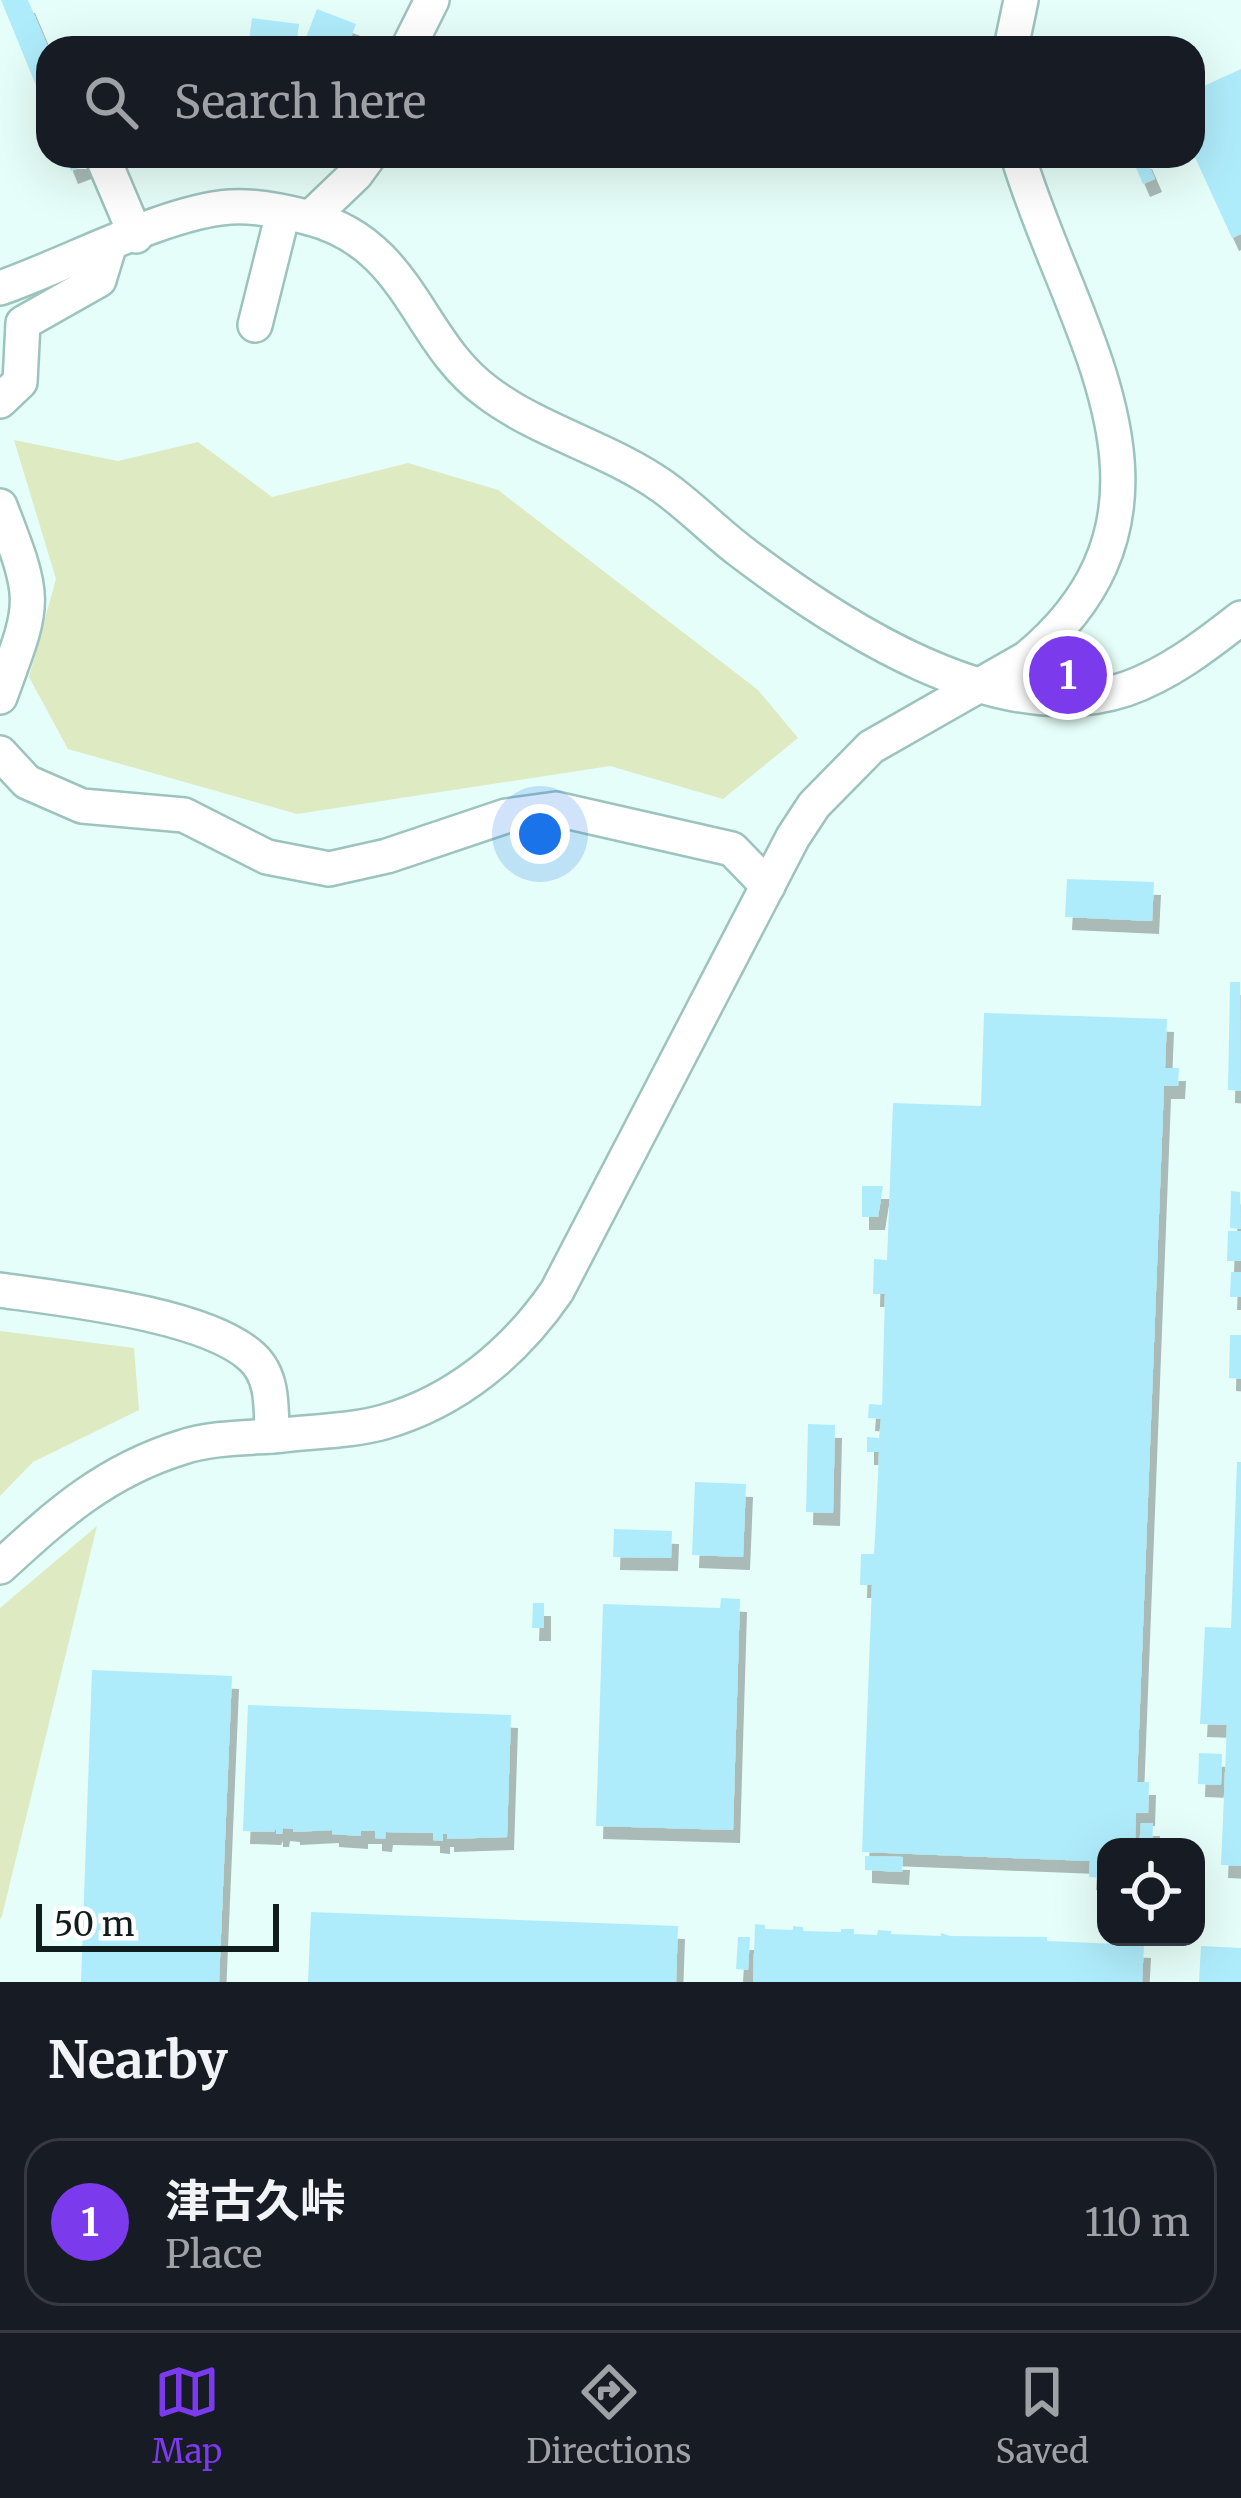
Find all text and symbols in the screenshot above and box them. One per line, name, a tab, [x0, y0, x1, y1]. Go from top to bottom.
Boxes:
search box	[36, 36, 1205, 168]
icon: search	[78, 69, 144, 135]
text: Search here	[174, 74, 426, 130]
pin: 1	[1029, 630, 1107, 720]
your location	[510, 804, 570, 864]
map controls	[1097, 1838, 1205, 1946]
button: locate	[1097, 1838, 1205, 1946]
scale bar	[36, 1898, 279, 1951]
text: 50 m	[54, 1904, 135, 1945]
text: Nearby	[48, 2028, 228, 2092]
text: 津古久峠	[165, 2173, 345, 2229]
text: 1	[81, 2198, 99, 2247]
text: 110 m	[1085, 2198, 1190, 2247]
text: Place	[165, 2230, 262, 2279]
tab: Map	[152, 2359, 222, 2472]
tab: Directions	[526, 2359, 691, 2472]
tab: Saved	[995, 2359, 1089, 2472]

